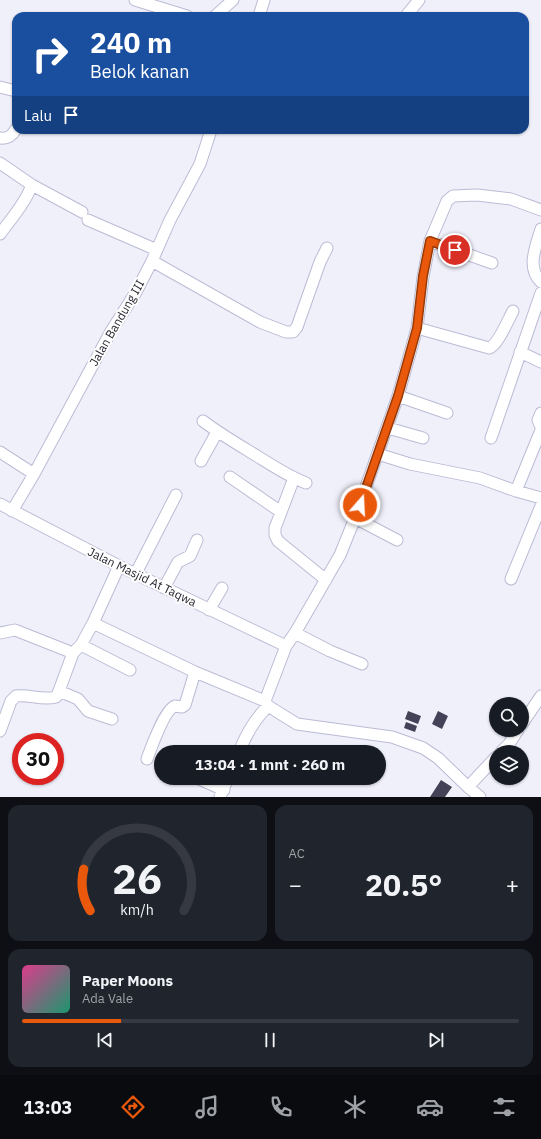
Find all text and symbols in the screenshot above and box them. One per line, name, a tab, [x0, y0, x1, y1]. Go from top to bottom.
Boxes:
text: 240 m	[90, 24, 172, 61]
icon: right	[24, 28, 76, 80]
text: Belok kanan	[90, 60, 189, 83]
icon: arrive	[60, 104, 82, 126]
text: Lalu	[24, 106, 52, 125]
pin	[438, 233, 472, 267]
icon: arrive	[444, 239, 466, 261]
street label: Jalan Bandung III	[86, 277, 147, 369]
position arrow	[339, 484, 381, 526]
street label: Jalan Masjid At Taqwa	[85, 544, 200, 610]
map controls	[489, 697, 529, 785]
button: search	[489, 697, 529, 737]
speed limit sign: 30	[12, 733, 64, 785]
button: layers	[489, 745, 529, 785]
text: 13:04 · 1 mnt · 260 m	[195, 755, 345, 774]
text: AC	[289, 845, 305, 862]
text: 26	[112, 851, 162, 905]
text: 20.5°	[365, 865, 442, 904]
text: −	[289, 870, 302, 899]
text: +	[506, 870, 519, 899]
text: km/h	[120, 900, 154, 919]
text: Paper Moons	[82, 971, 173, 990]
text: Ada Vale	[82, 990, 133, 1007]
icon: previous	[94, 1029, 116, 1051]
icon: pause	[259, 1029, 281, 1051]
icon: next	[425, 1029, 447, 1051]
icon: directions	[119, 1093, 147, 1121]
icon: music	[193, 1093, 221, 1121]
icon: phone	[267, 1093, 295, 1121]
icon: climate	[341, 1093, 369, 1121]
icon: car	[416, 1093, 444, 1121]
icon: filters	[490, 1093, 518, 1121]
text: 13:03	[23, 1096, 72, 1119]

